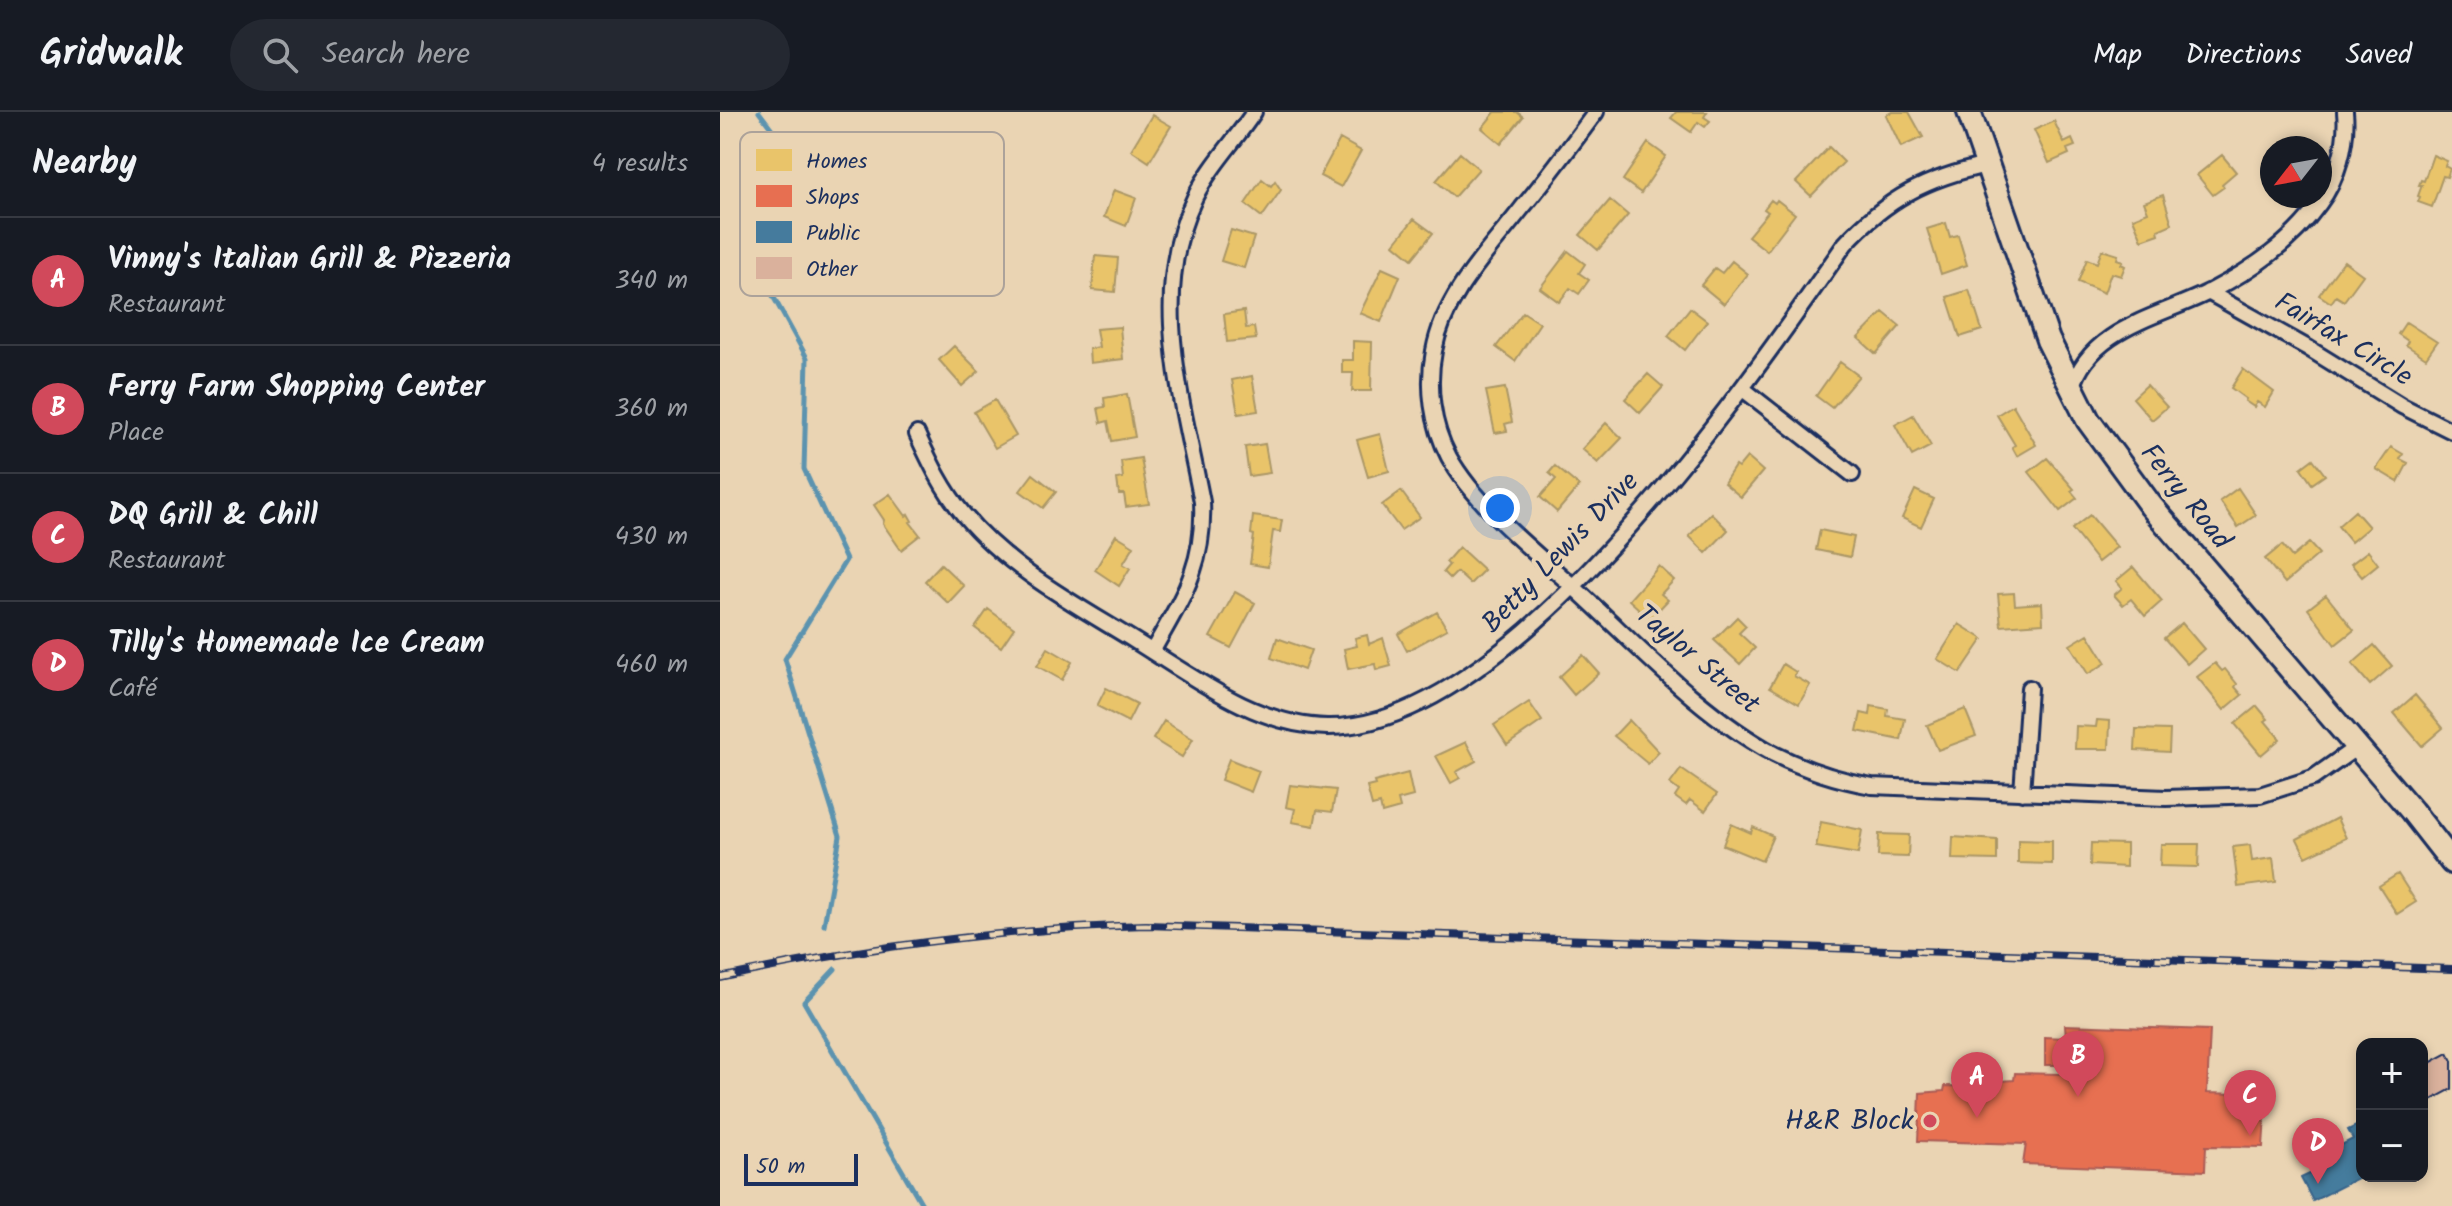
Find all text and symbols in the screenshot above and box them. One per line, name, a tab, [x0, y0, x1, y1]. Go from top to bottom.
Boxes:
search box	[230, 19, 790, 91]
text: Gridwalk	[40, 25, 182, 85]
text: Search here	[322, 31, 470, 79]
icon: search	[258, 33, 302, 77]
text: Map	[2093, 33, 2142, 78]
text: Directions	[2186, 33, 2302, 78]
text: Saved	[2346, 33, 2412, 78]
legend	[740, 132, 1004, 296]
north arrow	[2260, 136, 2332, 208]
text: Nearby	[32, 137, 137, 191]
text: 4 results	[592, 143, 688, 185]
text: Homes	[806, 145, 868, 180]
text: Shops	[806, 181, 860, 216]
text: Public	[806, 217, 861, 252]
text: Vinny's Italian Grill & Pizzeria	[108, 236, 511, 284]
text: Other	[806, 253, 859, 288]
text: A	[50, 260, 66, 302]
text: 340 m	[615, 260, 688, 302]
street label: Fairfax Circle	[2265, 281, 2421, 399]
text: Restaurant	[108, 284, 225, 326]
text: Ferry Farm Shopping Center	[108, 364, 485, 412]
text: B	[50, 388, 66, 430]
text: 360 m	[615, 388, 688, 430]
text: Place	[108, 412, 164, 454]
street label: Ferry Road	[2128, 434, 2243, 561]
street label: Betty Lewis Drive	[1471, 461, 1651, 645]
your location	[1480, 488, 1520, 528]
text: DQ Grill & Chill	[108, 492, 318, 540]
text: C	[50, 516, 66, 558]
text: 430 m	[615, 516, 688, 558]
text: Restaurant	[108, 540, 225, 582]
street label: Taylor Street	[1624, 594, 1771, 727]
text: Tilly's Homemade Ice Cream	[108, 620, 485, 668]
text: D	[49, 644, 67, 686]
text: 460 m	[615, 644, 688, 686]
text: Café	[108, 668, 157, 710]
pin: B	[2052, 1031, 2104, 1097]
map controls	[2356, 1038, 2428, 1182]
button: +	[2356, 1038, 2428, 1110]
pin: A	[1951, 1052, 2003, 1118]
pin: C	[2224, 1070, 2276, 1136]
place label: H&R Block	[1785, 1099, 1915, 1144]
button: −	[2356, 1110, 2428, 1182]
marker: H&R Block	[1921, 1112, 1939, 1130]
pin: D	[2292, 1118, 2344, 1184]
scale bar	[744, 1150, 858, 1186]
text: 50 m	[756, 1150, 805, 1185]

